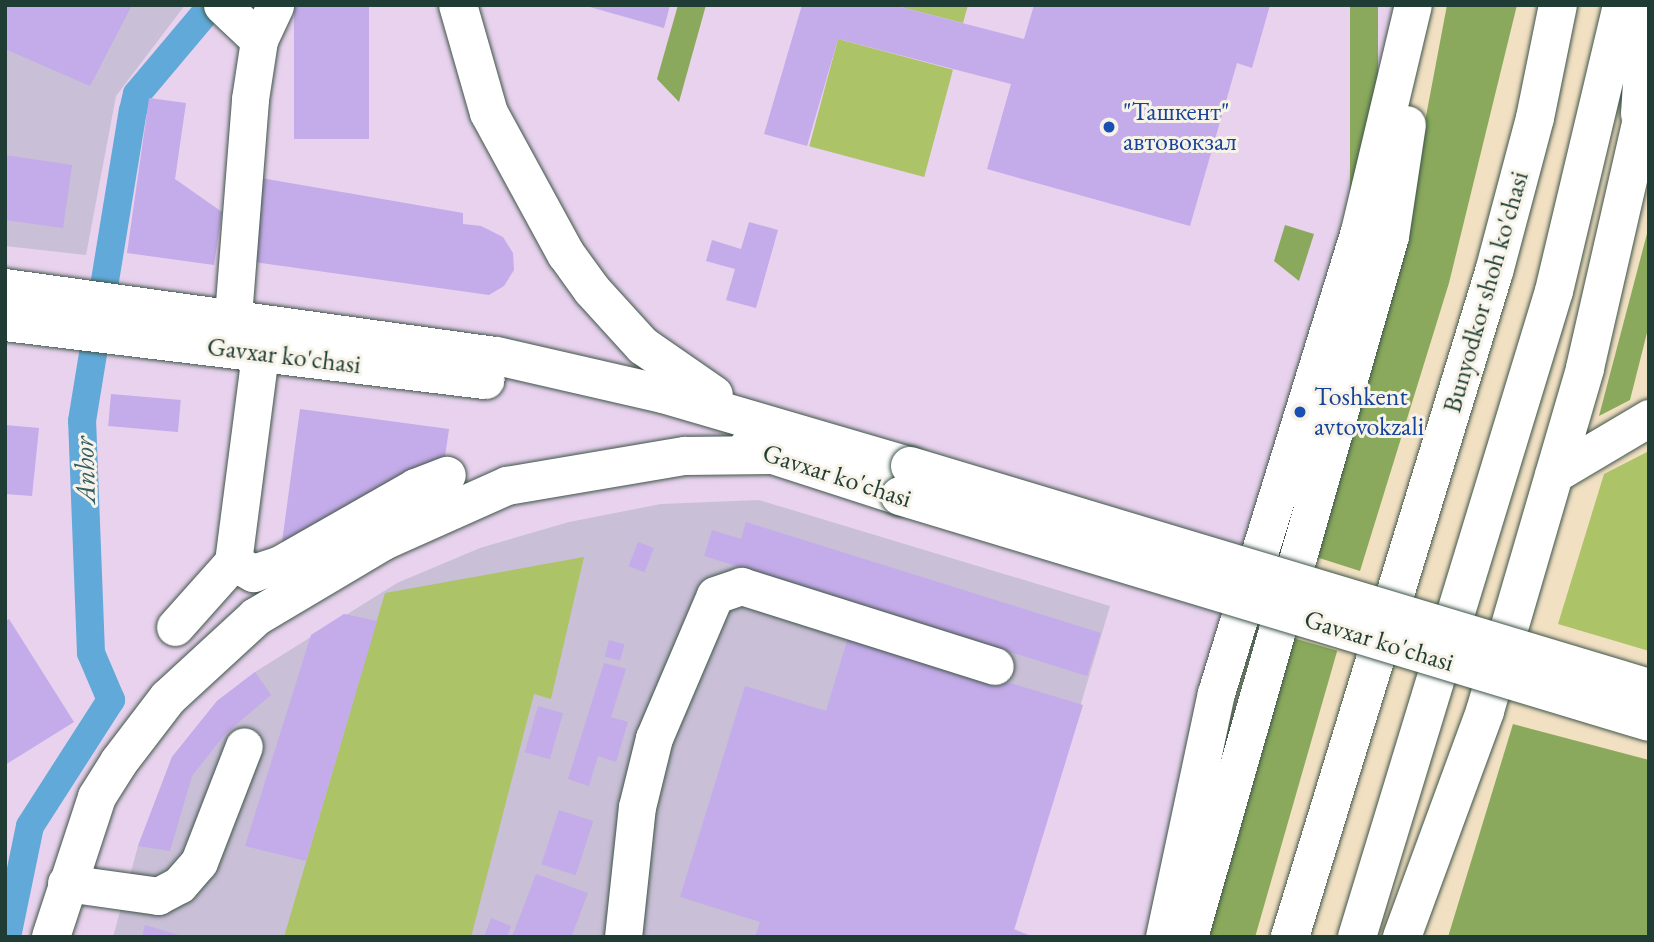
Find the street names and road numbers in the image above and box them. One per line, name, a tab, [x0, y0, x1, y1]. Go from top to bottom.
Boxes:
street label: Bunyodkor shoh ko'chasi	[1437, 168, 1535, 416]
street label: Gavxar ko'chasi	[205, 331, 363, 381]
street label: Gavxar ko'chasi	[759, 437, 915, 515]
street label: Gavxar ko'chasi	[1301, 603, 1457, 679]

